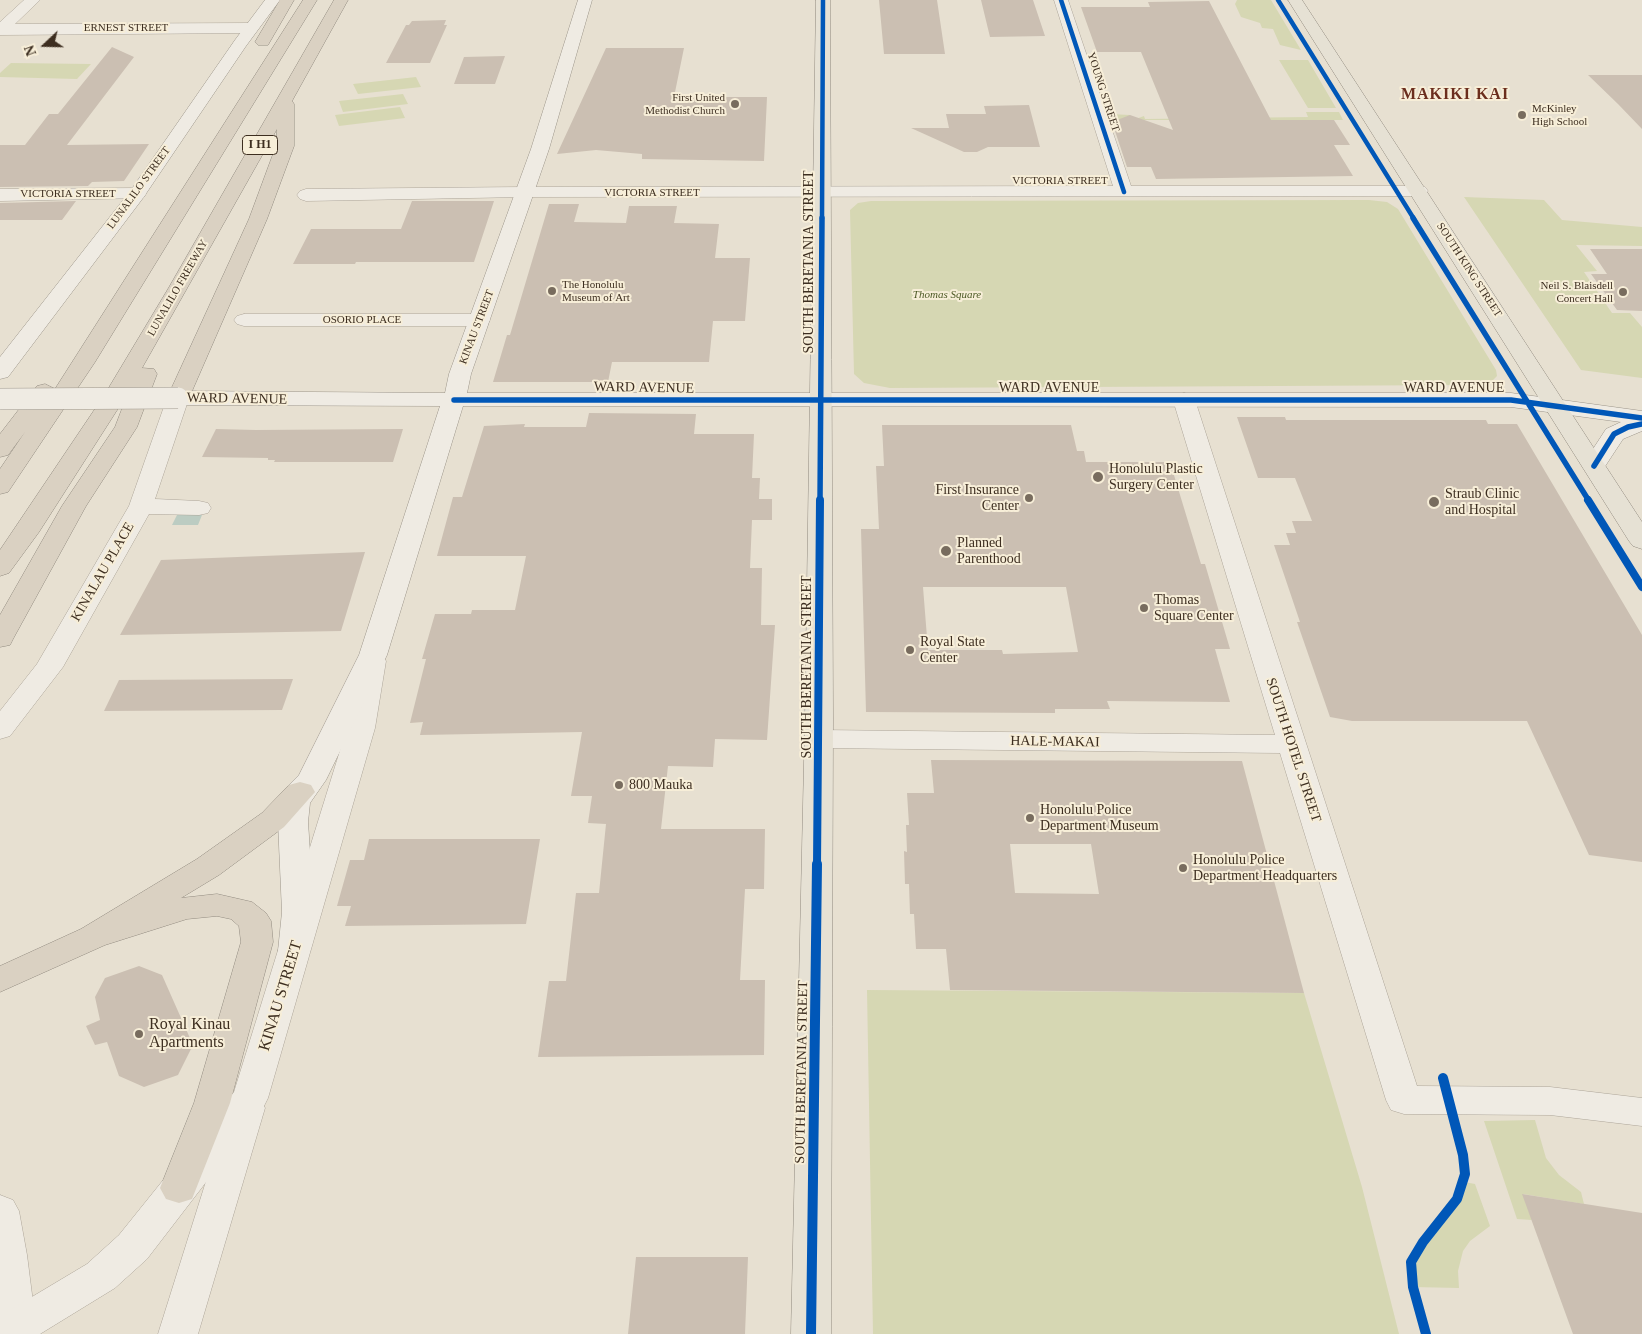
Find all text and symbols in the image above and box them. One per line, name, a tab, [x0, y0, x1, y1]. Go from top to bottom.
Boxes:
north arrow	[20, 20, 70, 70]
street label: ERNEST STREET	[84, 21, 168, 35]
text: N	[22, 43, 39, 58]
street label: YOUNG STREET	[1084, 51, 1122, 133]
district label: MAKIKI KAI	[1400, 85, 1510, 105]
place label: First United Methodist Church	[645, 91, 725, 117]
marker: First United Methodist Church	[729, 98, 741, 110]
place label: McKinley High School	[1532, 102, 1587, 128]
marker: McKinley High School	[1516, 109, 1528, 121]
road number: I H1	[242, 136, 278, 154]
street label: LUNALILO STREET	[105, 144, 173, 232]
street label: SOUTH BERETANIA STREET	[801, 170, 817, 354]
street label: VICTORIA STREET	[1012, 174, 1108, 188]
street label: VICTORIA STREET	[604, 186, 700, 200]
street label: VICTORIA STREET	[20, 187, 116, 201]
street label: SOUTH KING STREET	[1434, 220, 1504, 320]
street label: LUNALILO FREEWAY	[145, 237, 211, 339]
place label: The Honolulu Museum of Art	[562, 278, 630, 304]
place label: Neil S. Blaisdell Concert Hall	[1541, 279, 1613, 305]
marker: The Honolulu Museum of Art	[546, 285, 558, 297]
marker: Neil S. Blaisdell Concert Hall	[1617, 286, 1629, 298]
street label: KINAU STREET	[457, 288, 497, 366]
park label: Thomas Square	[913, 288, 981, 302]
street label: OSORIO PLACE	[323, 313, 401, 327]
street label: WARD AVENUE	[594, 379, 694, 397]
street label: WARD AVENUE	[999, 380, 1099, 396]
street label: WARD AVENUE	[1404, 380, 1504, 396]
street label: WARD AVENUE	[187, 390, 287, 408]
place label: Honolulu Plastic Surgery Center	[1109, 461, 1203, 494]
marker: Honolulu Plastic Surgery Center	[1091, 470, 1105, 484]
place label: First Insurance Center	[935, 482, 1019, 514]
place label: Straub Clinic and Hospital	[1445, 486, 1519, 518]
marker: First Insurance Center	[1023, 492, 1035, 504]
marker: Straub Clinic and Hospital	[1427, 495, 1441, 509]
street label: KINALAU PLACE	[68, 519, 138, 625]
place label: Planned Parenthood	[957, 535, 1021, 568]
marker: Planned Parenthood	[939, 544, 953, 558]
street label: SOUTH BERETANIA STREET	[799, 575, 815, 759]
place label: Thomas Square Center	[1154, 592, 1234, 624]
marker: Thomas Square Center	[1138, 602, 1150, 614]
place label: Royal State Center	[920, 634, 985, 666]
marker: Royal State Center	[904, 644, 916, 656]
street label: SOUTH HOTEL STREET	[1262, 676, 1324, 824]
street label: HALE-MAKAI	[1010, 733, 1100, 751]
place label: 800 Mauka	[629, 777, 692, 793]
marker: 800 Mauka	[613, 779, 625, 791]
place label: Honolulu Police Department Museum	[1040, 802, 1159, 834]
marker: Honolulu Police Department Museum	[1024, 812, 1036, 824]
place label: Honolulu Police Department Headquarters	[1193, 852, 1337, 884]
marker: Honolulu Police Department Headquarters	[1177, 862, 1189, 874]
street label: KINAU STREET	[255, 939, 307, 1053]
street label: SOUTH BERETANIA STREET	[792, 980, 812, 1164]
place label: Royal Kinau Apartments	[149, 1015, 230, 1053]
marker: Royal Kinau Apartments	[133, 1028, 145, 1040]

